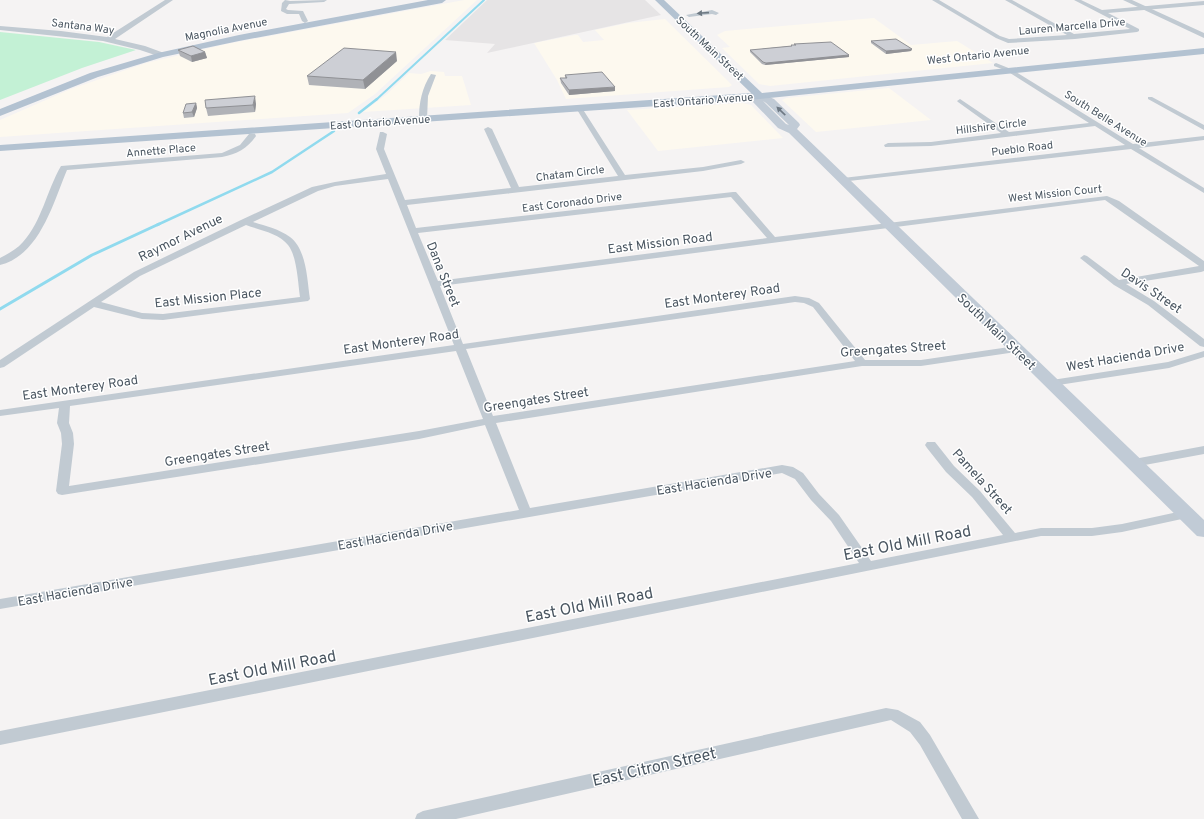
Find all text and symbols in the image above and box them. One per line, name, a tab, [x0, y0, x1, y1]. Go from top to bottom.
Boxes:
one-way arrow	[697, 9, 709, 16]
street label: South Main Street	[673, 14, 746, 84]
street label: Magnolia Avenue	[184, 15, 269, 45]
street label: Lauren Marcella Drive	[1018, 15, 1126, 39]
street label: Santana Way	[51, 16, 115, 38]
street label: West Ontario Avenue	[926, 44, 1030, 68]
street label: South Belle Avenue	[1061, 88, 1150, 150]
street label: East Ontario Avenue	[653, 91, 754, 111]
one-way arrow	[776, 106, 786, 116]
street label: East Ontario Avenue	[330, 113, 431, 133]
street label: Hillshire Circle	[955, 116, 1027, 138]
street label: Pueblo Road	[990, 138, 1054, 160]
street label: Annette Place	[126, 141, 197, 161]
street label: Chatam Circle	[535, 163, 605, 185]
street label: West Mission Court	[1007, 182, 1103, 206]
street label: East Coronado Drive	[521, 190, 623, 216]
street label: Raymor Avenue	[136, 211, 226, 266]
street label: East Mission Road	[607, 230, 714, 258]
street label: Dana Street	[422, 240, 462, 310]
street label: Davis Street	[1117, 265, 1185, 318]
street label: East Monterey Road	[663, 281, 781, 313]
street label: East Mission Place	[154, 285, 263, 313]
street label: South Main Street	[953, 291, 1038, 374]
street label: East Monterey Road	[342, 327, 460, 359]
street label: Greengates Street	[840, 338, 947, 362]
street label: West Hacienda Drive	[1065, 340, 1186, 376]
street label: East Monterey Road	[21, 373, 139, 405]
street label: Greengates Street	[483, 385, 590, 417]
street label: Greengates Street	[164, 439, 271, 471]
street label: Pamela Street	[948, 446, 1015, 518]
street label: East Hacienda Drive	[655, 466, 773, 500]
street label: East Hacienda Drive	[337, 519, 454, 555]
street label: East Old Mill Road	[842, 522, 973, 566]
street label: East Hacienda Drive	[17, 575, 134, 611]
street label: East Old Mill Road	[524, 584, 655, 628]
street label: East Old Mill Road	[207, 647, 338, 691]
street label: East Citron Street	[591, 744, 718, 792]

